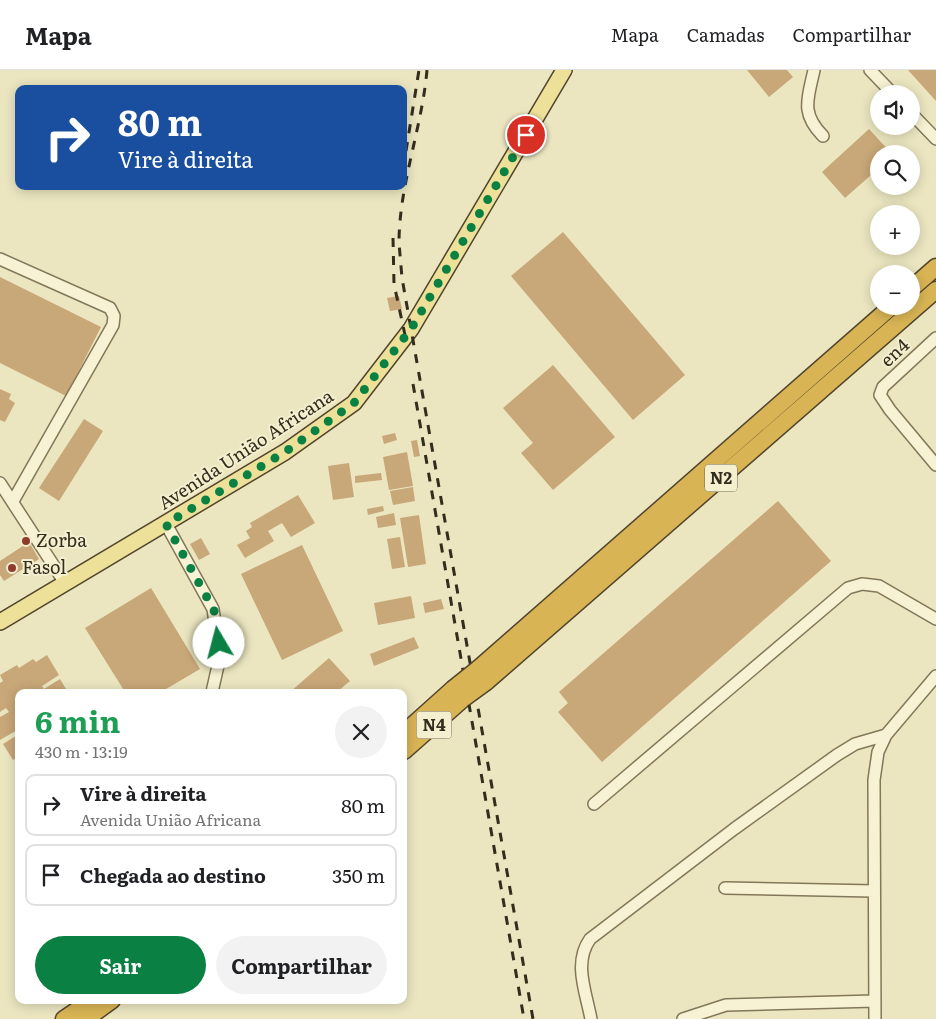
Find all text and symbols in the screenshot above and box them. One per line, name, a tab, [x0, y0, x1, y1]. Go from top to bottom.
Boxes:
text: Mapa	[25, 17, 92, 52]
text: Mapa	[611, 21, 659, 48]
text: Camadas	[687, 21, 764, 48]
text: Compartilhar	[792, 21, 911, 48]
map controls	[870, 85, 920, 315]
button: sound	[870, 85, 920, 135]
text: 80 m	[118, 95, 202, 147]
icon: right	[35, 105, 100, 170]
pin	[505, 114, 547, 156]
icon: arrive	[512, 121, 540, 149]
text: Vire à direita	[118, 142, 253, 175]
button: search	[870, 145, 920, 195]
button: +	[870, 205, 920, 255]
button: −	[870, 265, 920, 315]
street label: en4	[873, 331, 915, 372]
street label: Avenida União Africana	[152, 382, 338, 516]
road number: N2	[705, 464, 737, 492]
place label: Zorba	[36, 526, 87, 553]
marker: Zorba	[20, 535, 32, 547]
place label: Fasol	[22, 553, 66, 580]
marker: Fasol	[6, 562, 18, 574]
position arrow	[192, 616, 244, 668]
text: 6 min	[35, 698, 120, 742]
button: close	[335, 706, 387, 758]
road number: N4	[416, 712, 452, 738]
text: 430 m · 13:19	[35, 739, 128, 763]
text: Vire à direita	[80, 779, 207, 807]
icon: right	[37, 791, 65, 819]
text: 80 m	[341, 791, 385, 819]
text: Avenida União Africana	[80, 807, 261, 831]
icon: arrive	[37, 861, 65, 889]
text: Chegada ao destino	[80, 861, 266, 889]
text: 350 m	[332, 861, 385, 889]
button: Sair	[35, 936, 206, 994]
button: Compartilhar	[216, 936, 387, 994]

